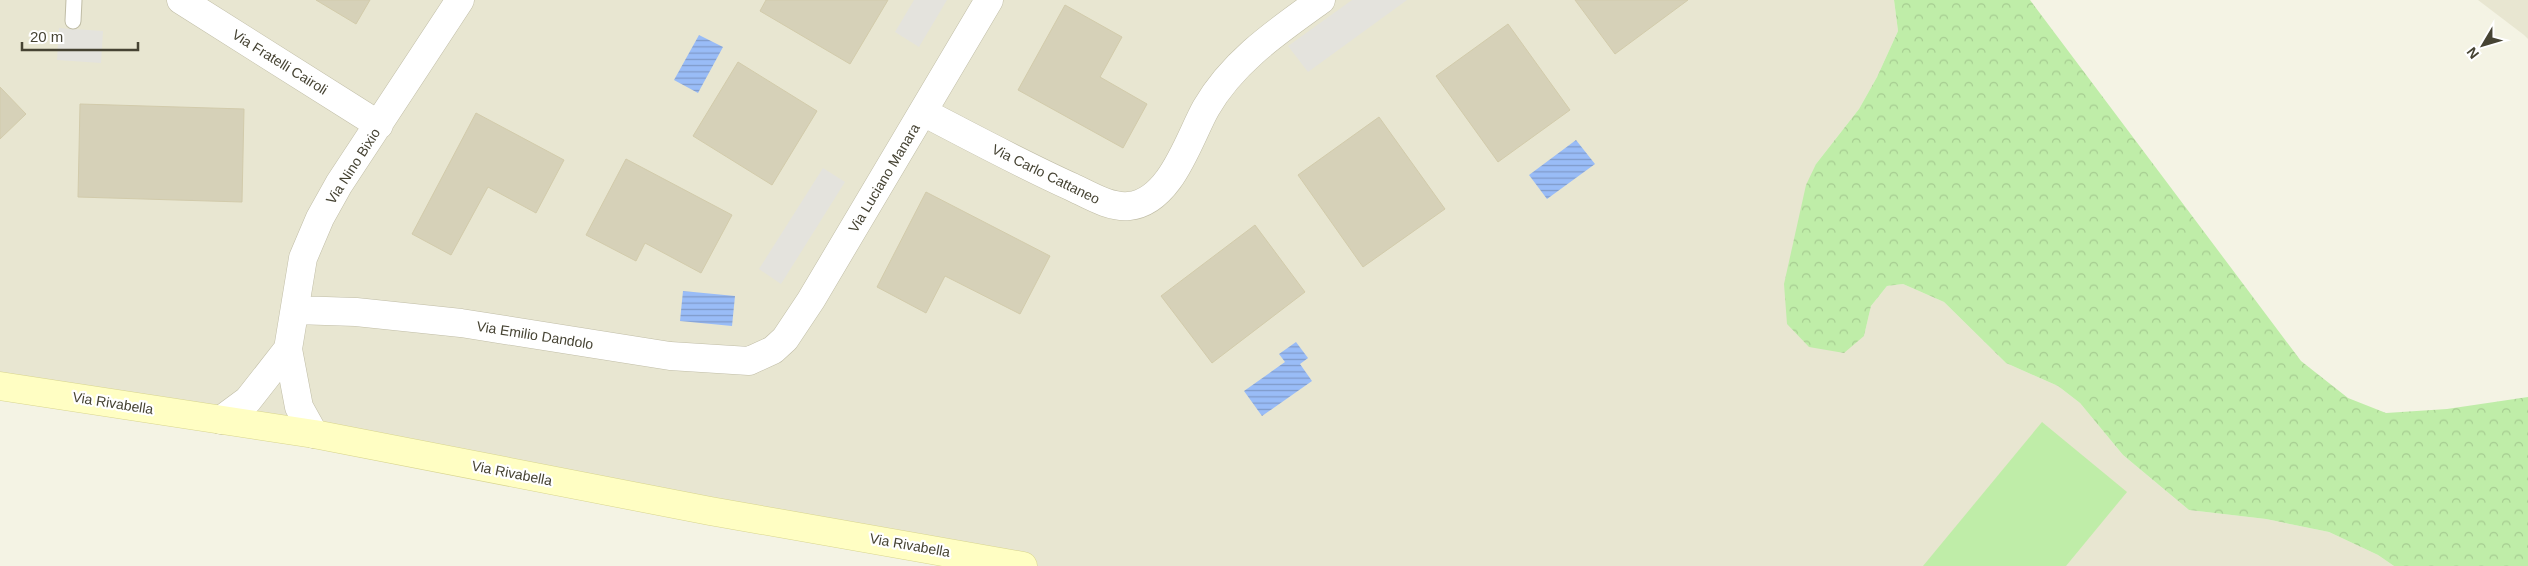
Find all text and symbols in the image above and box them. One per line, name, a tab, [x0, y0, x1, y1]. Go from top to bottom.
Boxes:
scale bar	[22, 20, 139, 52]
north arrow	[2458, 20, 2508, 70]
street label: Via Fratelli Cairoli	[229, 26, 331, 98]
text: 20 m	[30, 28, 63, 45]
text: N	[2463, 44, 2482, 62]
street label: Via Luciano Manara	[845, 120, 923, 235]
street label: Via Nino Bixio	[323, 125, 383, 207]
street label: Via Carlo Cattaneo	[989, 141, 1103, 207]
street label: Via Emilio Dandolo	[475, 318, 595, 352]
street label: Via Rivabella	[72, 389, 155, 417]
street label: Via Rivabella	[470, 457, 554, 489]
street label: Via Rivabella	[868, 530, 952, 560]

